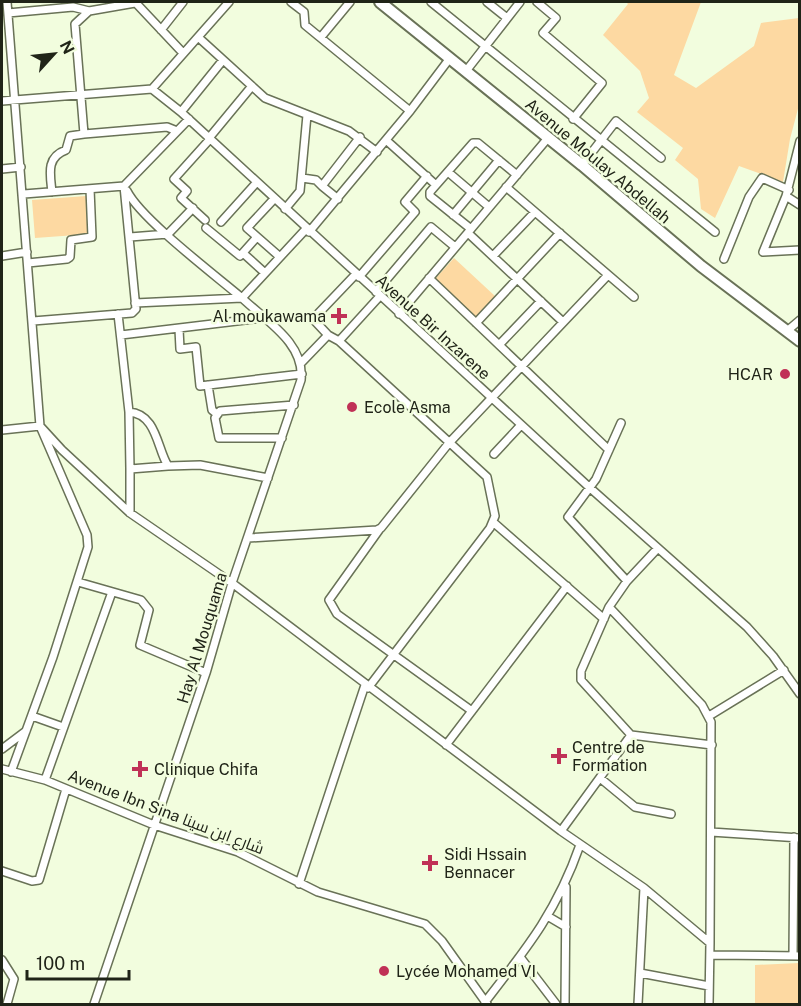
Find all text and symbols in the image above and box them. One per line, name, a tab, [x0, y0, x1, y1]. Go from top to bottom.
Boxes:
north arrow	[24, 24, 84, 84]
text: N	[56, 38, 78, 57]
street label: Avenue Moulay Abdellah	[521, 95, 675, 227]
street label: Avenue Bir Inzarene	[372, 271, 494, 383]
place label: Al moukawama	[213, 307, 326, 326]
marker: Al moukawama	[330, 307, 348, 325]
place label: HCAR	[728, 365, 773, 384]
marker: HCAR	[778, 367, 792, 381]
place label: Ecole Asma	[364, 398, 451, 417]
marker: Ecole Asma	[345, 400, 359, 414]
street label: Hay Al Mouquama	[173, 570, 231, 706]
place label: Centre de Formation	[572, 738, 647, 775]
marker: Centre de Formation	[550, 747, 568, 765]
marker: Clinique Chifa	[131, 760, 149, 778]
place label: Clinique Chifa	[154, 760, 258, 779]
street label: Avenue Ibn Sina شارع ابن سينا	[65, 766, 267, 860]
place label: Sidi Hssain Bennacer	[444, 845, 527, 882]
marker: Sidi Hssain Bennacer	[421, 854, 439, 872]
scale bar	[27, 943, 129, 981]
text: 100 m	[36, 953, 85, 974]
place label: Lycée Mohamed VI	[396, 962, 536, 981]
marker: Lycée Mohamed VI	[377, 964, 391, 978]

